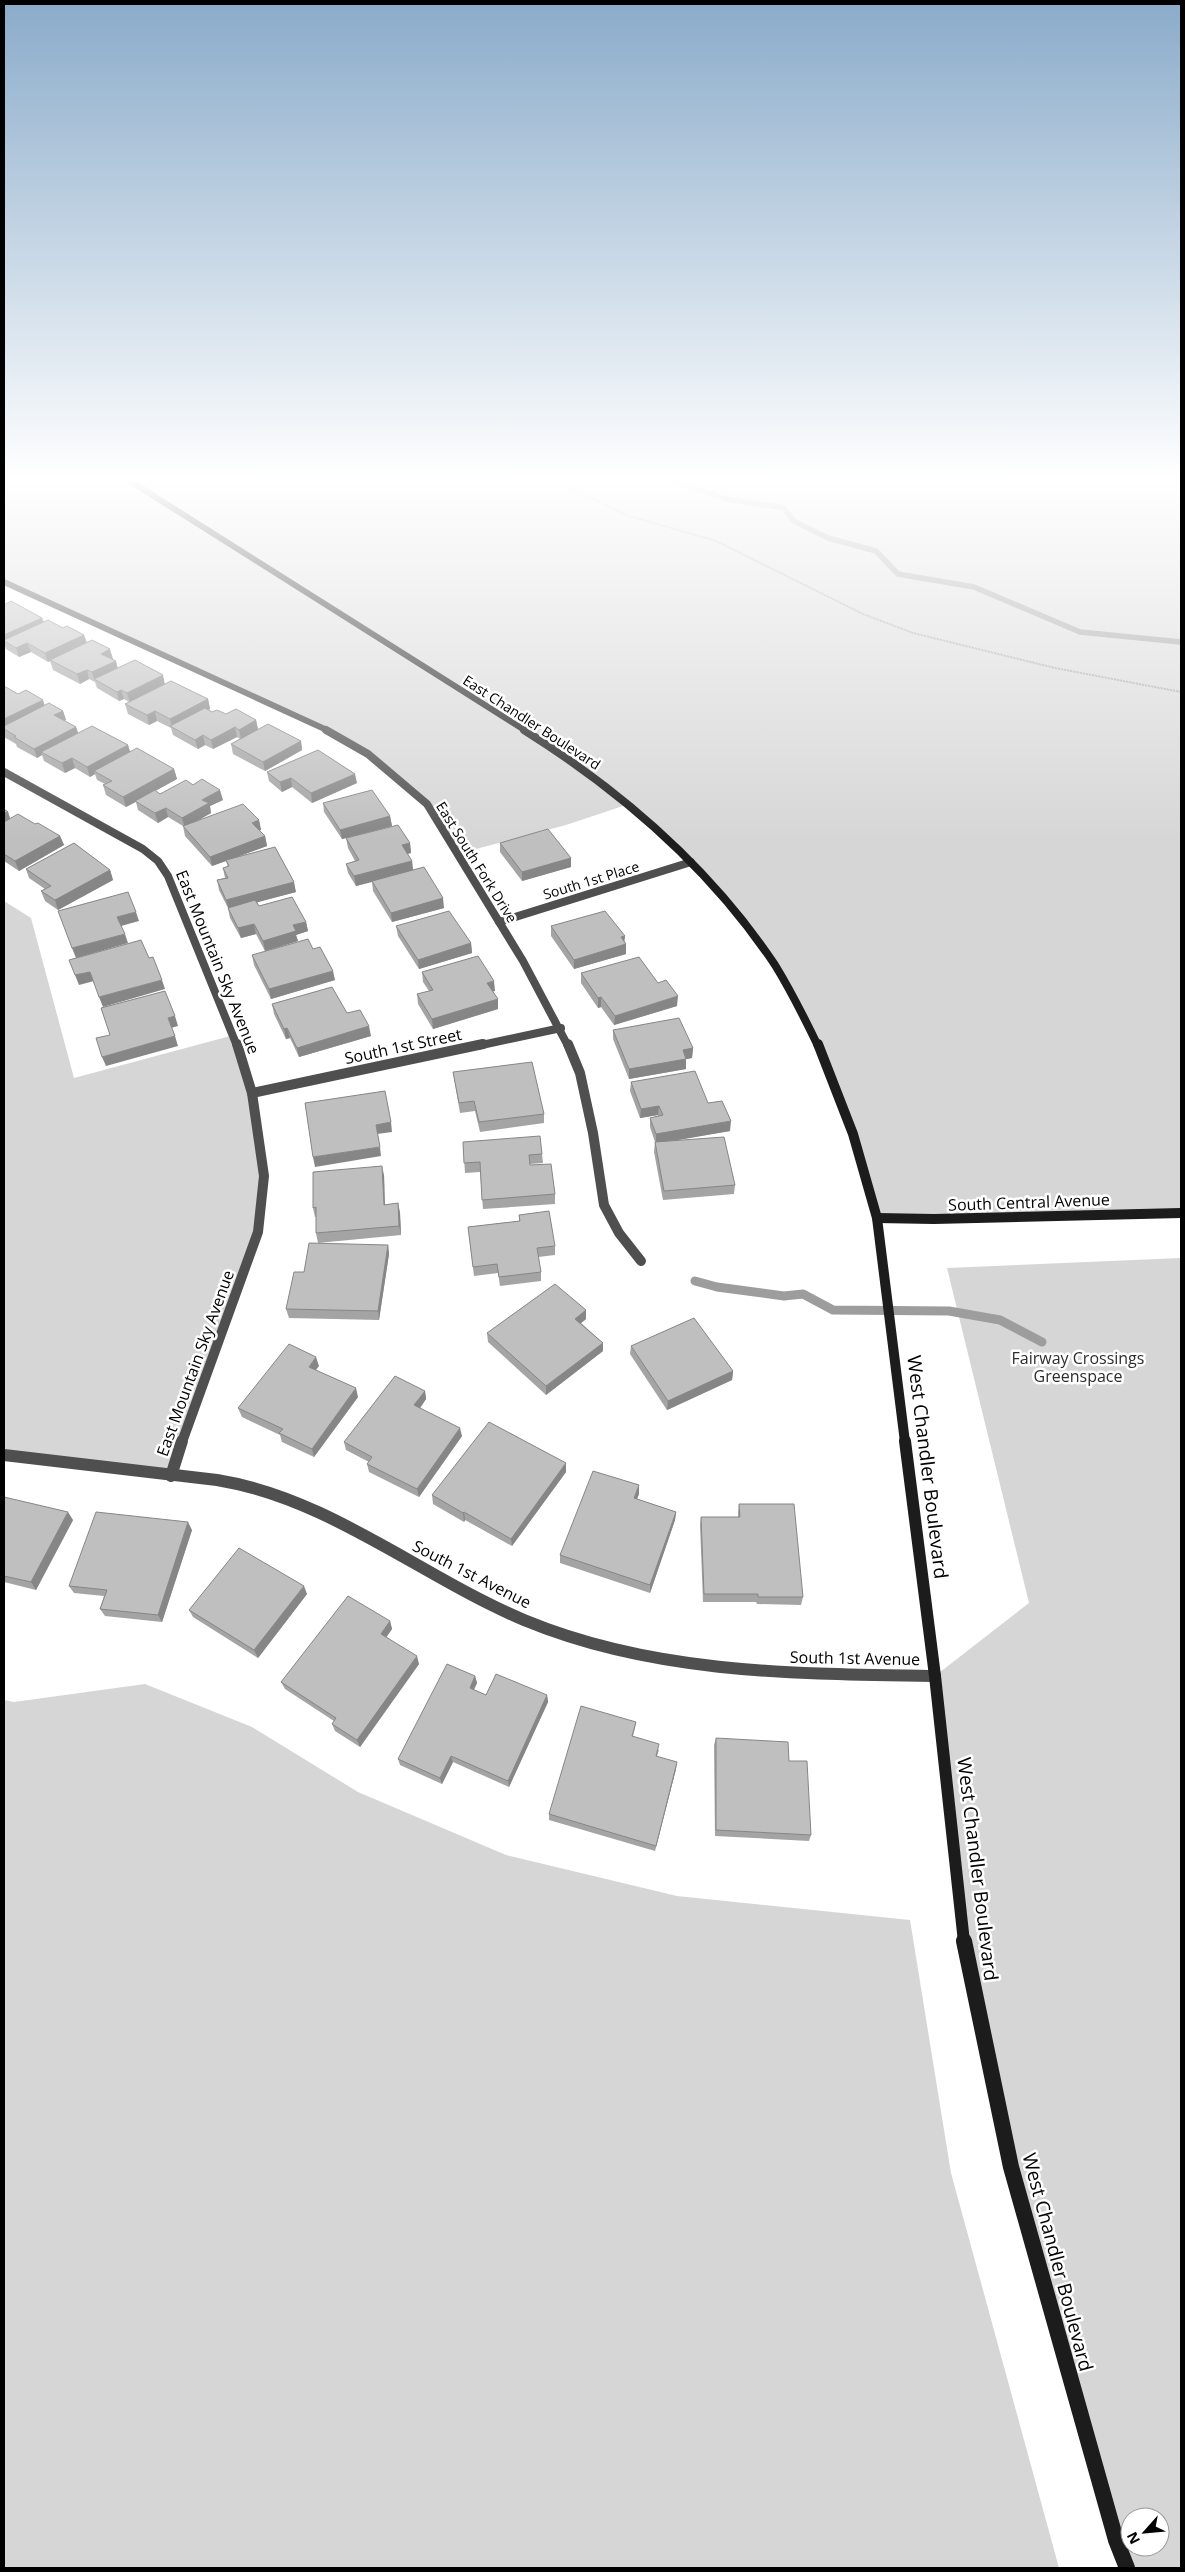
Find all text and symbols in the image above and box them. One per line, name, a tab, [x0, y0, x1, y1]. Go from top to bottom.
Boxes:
street label: East Chandler Boulevard	[460, 670, 604, 774]
street label: East South Fork Drive	[432, 798, 522, 926]
street label: South 1st Place	[541, 856, 641, 904]
street label: East Mountain Sky Avenue	[171, 867, 265, 1057]
street label: South 1st Street	[342, 1023, 464, 1069]
street label: South Central Avenue	[948, 1188, 1110, 1216]
street label: East Mountain Sky Avenue	[151, 1267, 239, 1459]
park label: Fairway Crossings Greenspace	[1012, 1347, 1144, 1387]
street label: West Chandler Boulevard	[901, 1354, 955, 1580]
street label: South 1st Avenue	[409, 1535, 535, 1613]
street label: South 1st Avenue	[790, 1646, 920, 1670]
street label: West Chandler Boulevard	[951, 1756, 1005, 1982]
street label: West Chandler Boulevard	[1016, 2150, 1100, 2374]
north arrow	[1120, 2507, 1170, 2557]
text: N	[1122, 2529, 1144, 2548]

